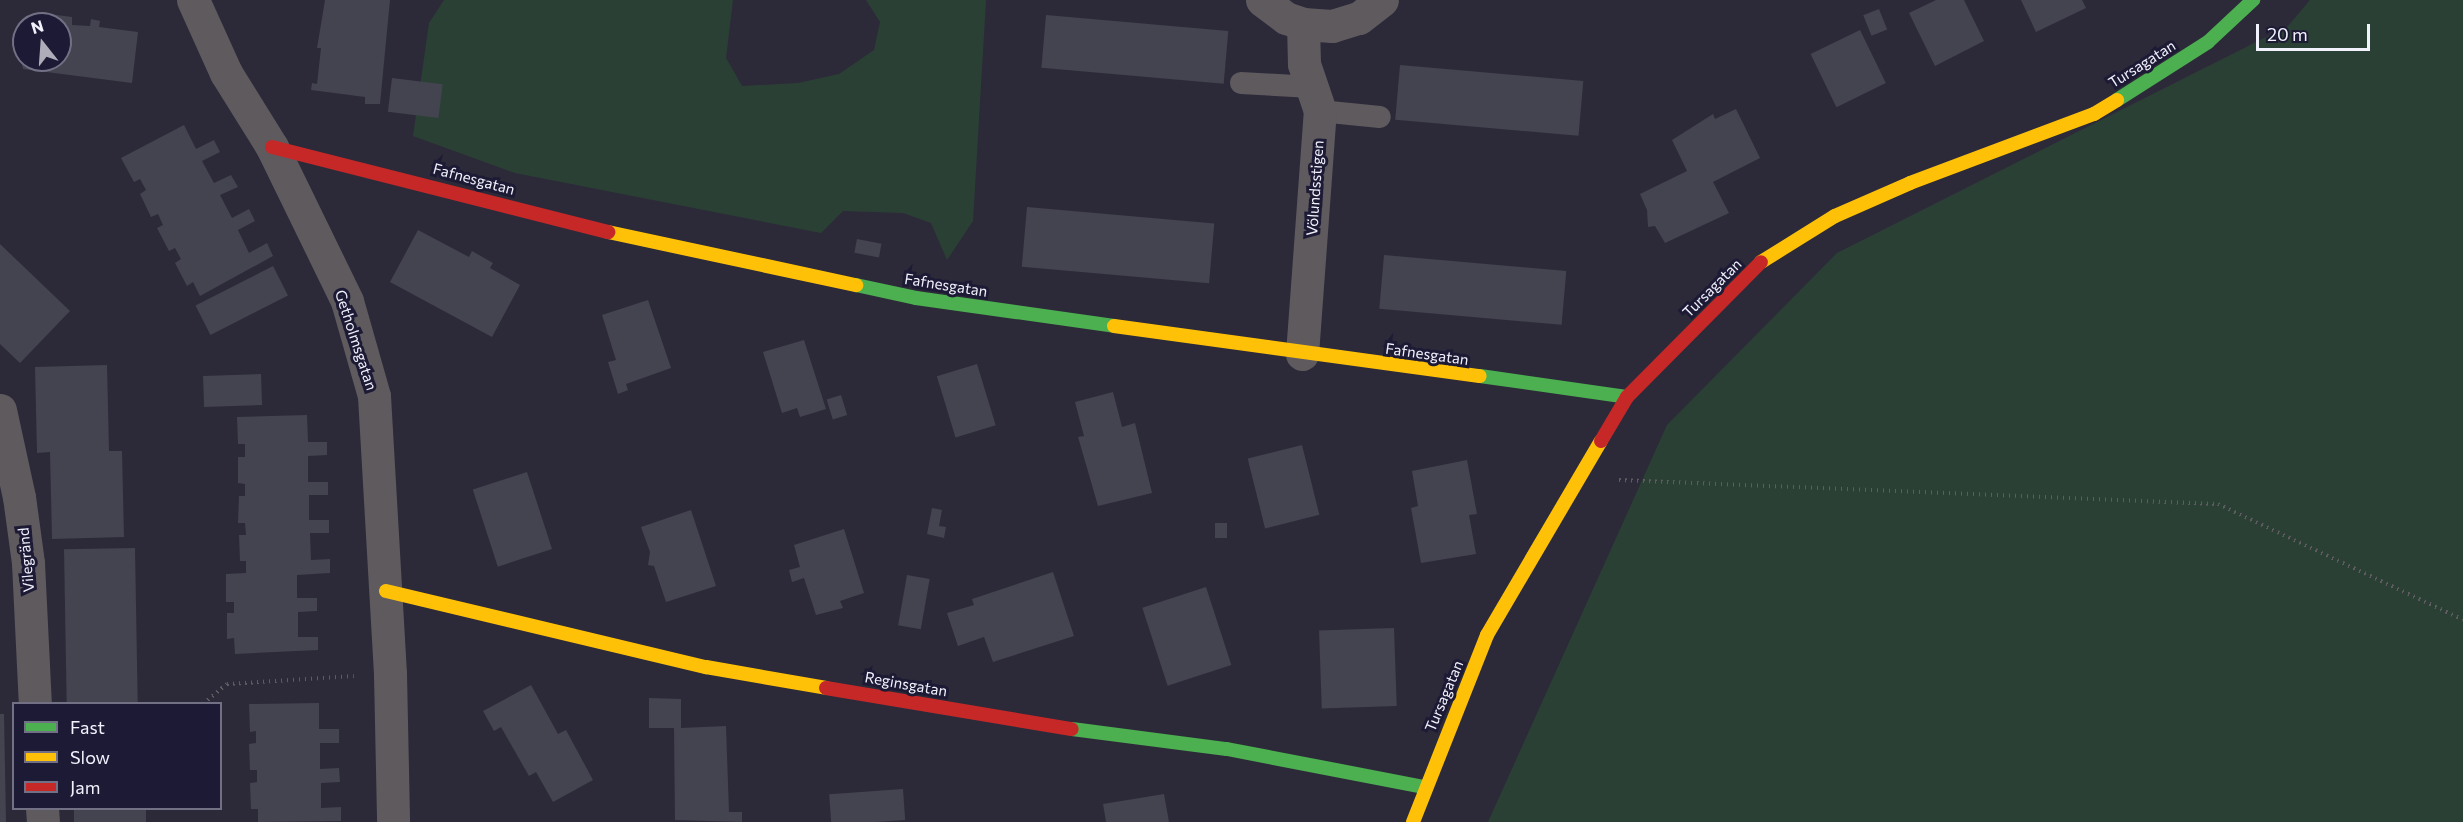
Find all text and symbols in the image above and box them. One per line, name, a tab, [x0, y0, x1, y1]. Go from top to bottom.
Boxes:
north arrow	[12, 12, 72, 72]
scale bar	[2259, 12, 2373, 50]
text: N	[29, 15, 46, 37]
text: 20 m	[2267, 23, 2308, 45]
street label: Tursagatan	[2105, 36, 2179, 92]
street label: Völundsstigen	[1303, 140, 1327, 236]
street label: Fafnesgatan	[431, 159, 517, 199]
street label: Tursagatan	[1679, 255, 1745, 321]
street label: Fafnesgatan	[903, 270, 989, 300]
street label: Getholmsgatan	[331, 287, 381, 393]
street label: Fafnesgatan	[1384, 339, 1470, 369]
street label: Vilegränd	[14, 527, 38, 593]
street label: Tursagatan	[1421, 658, 1467, 734]
street label: Reginsgatan	[863, 668, 949, 700]
legend	[12, 702, 222, 810]
text: Fast	[70, 716, 105, 738]
text: Slow	[70, 746, 110, 768]
text: Jam	[70, 776, 100, 798]

